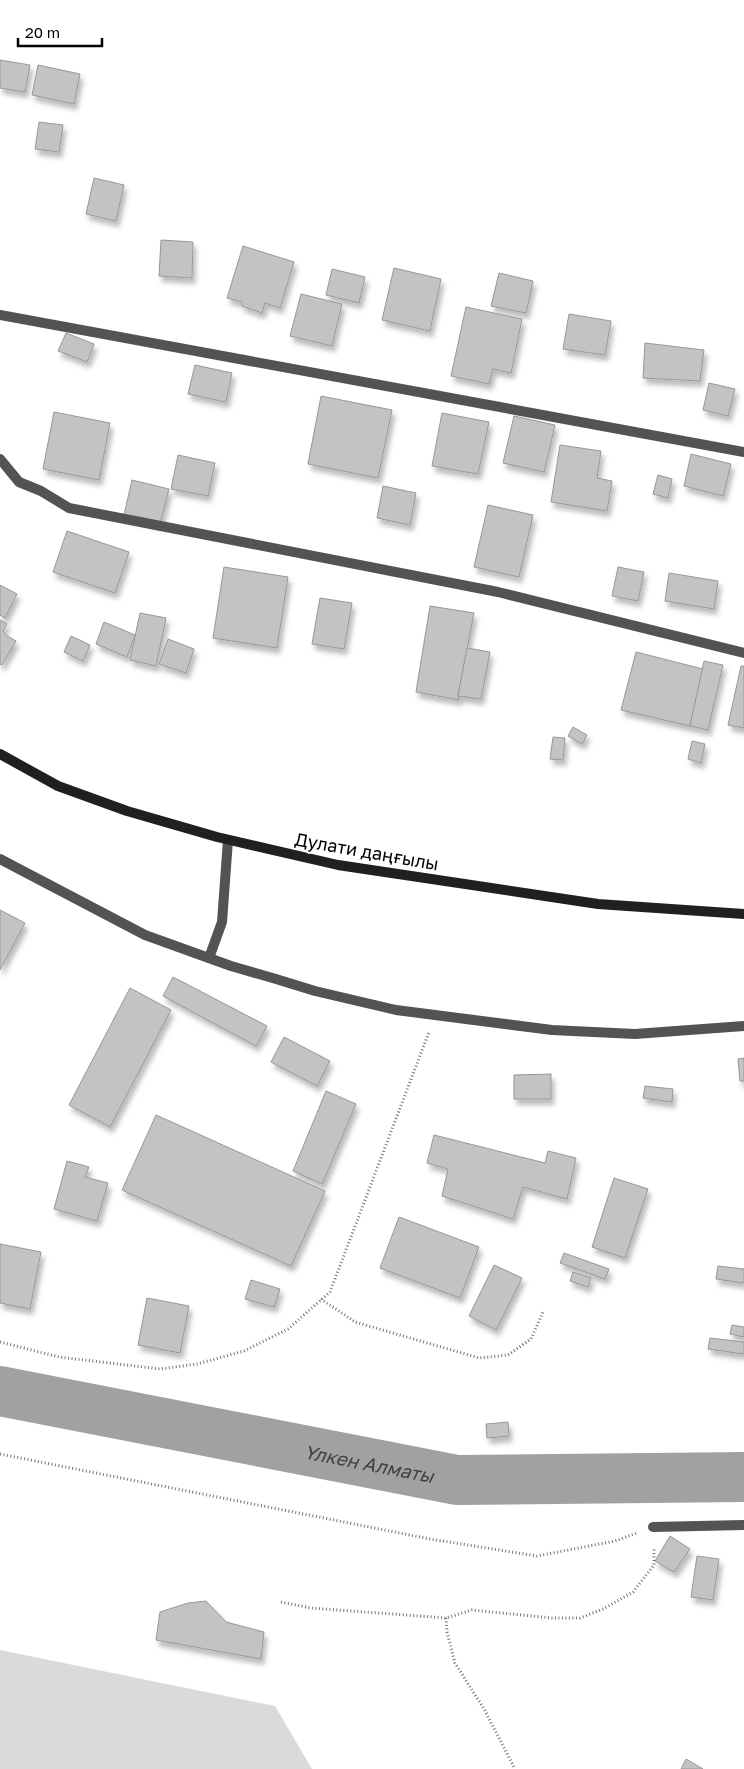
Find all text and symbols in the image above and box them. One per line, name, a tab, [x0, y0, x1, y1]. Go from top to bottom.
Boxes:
scale bar	[18, 15, 101, 47]
text: 20 m	[25, 23, 60, 41]
street label: Дулати даңғылы	[293, 828, 441, 874]
water label: Үлкен Алматы	[302, 1439, 437, 1487]

